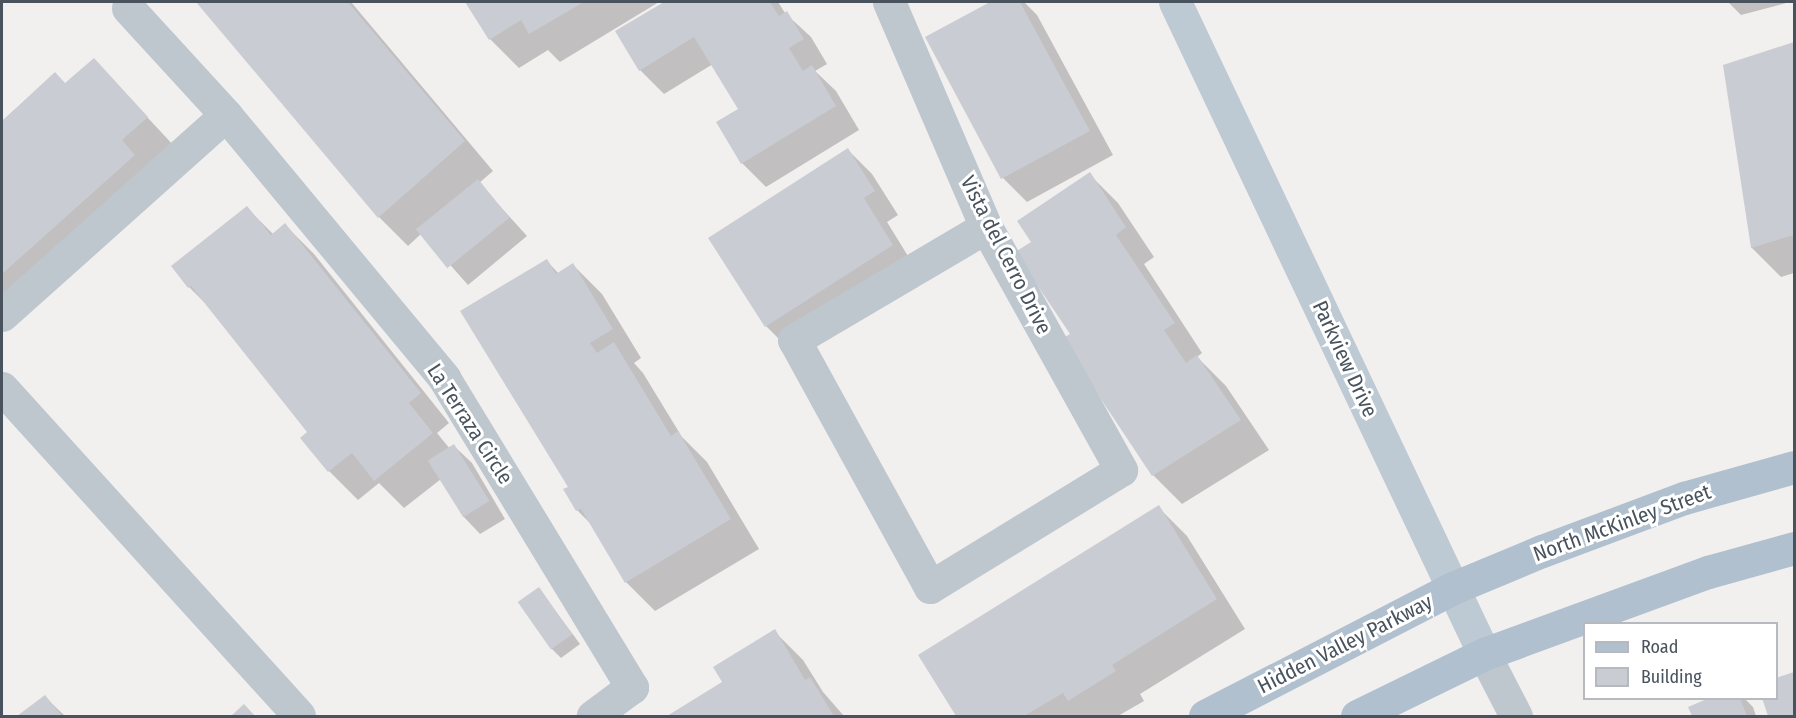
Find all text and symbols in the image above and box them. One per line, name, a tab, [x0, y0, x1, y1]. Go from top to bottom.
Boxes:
street label: Vista del Cerro Drive	[955, 172, 1057, 338]
street label: Parkview Drive	[1307, 297, 1383, 421]
street label: La Terraza Circle	[422, 359, 518, 489]
street label: North McKinley Street	[1530, 479, 1714, 567]
street label: Hidden Valley Parkway	[1254, 589, 1436, 699]
legend	[1583, 622, 1778, 700]
text: Road	[1641, 636, 1678, 658]
text: Building	[1641, 666, 1702, 688]

